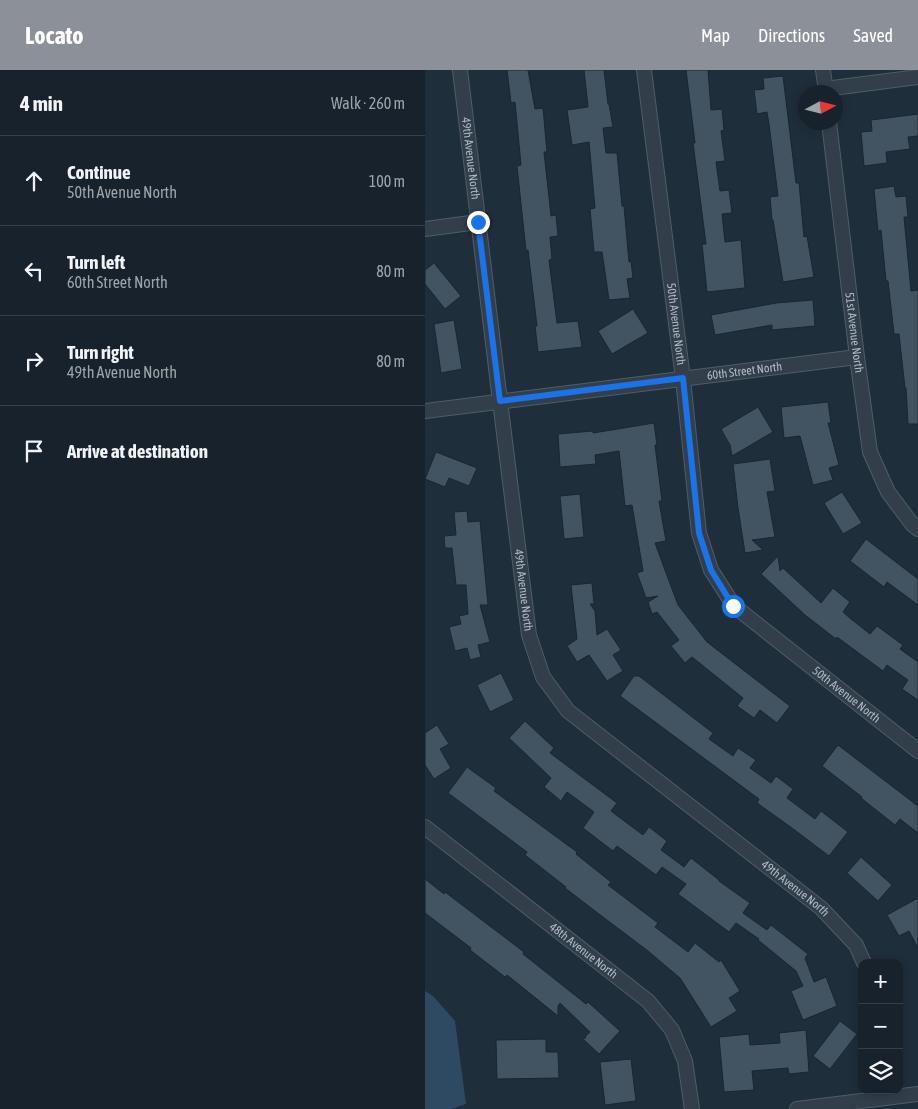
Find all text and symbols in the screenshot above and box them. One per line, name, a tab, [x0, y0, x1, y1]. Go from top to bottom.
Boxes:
text: Locato	[25, 22, 84, 49]
text: Map	[701, 25, 730, 46]
text: Directions	[758, 25, 825, 46]
text: Saved	[853, 25, 893, 46]
north arrow	[798, 85, 843, 130]
text: 4 min	[20, 91, 63, 115]
text: Walk · 260 m	[331, 94, 405, 112]
street label: 49th Avenue North	[459, 117, 483, 200]
text: Continue	[67, 161, 131, 183]
icon: ahead	[20, 167, 48, 195]
text: 100 m	[369, 172, 405, 190]
text: 50th Avenue North	[67, 183, 177, 201]
route end	[467, 211, 490, 234]
text: Turn left	[67, 251, 125, 273]
icon: left	[20, 257, 48, 285]
text: 80 m	[376, 262, 405, 280]
text: 60th Street North	[67, 273, 168, 291]
street label: 50th Avenue North	[664, 282, 688, 366]
street label: 51st Avenue North	[842, 291, 866, 374]
text: Turn right	[67, 341, 134, 363]
icon: right	[20, 347, 48, 375]
text: 80 m	[376, 352, 405, 370]
street label: 60th Street North	[706, 359, 783, 383]
text: 49th Avenue North	[67, 363, 177, 381]
icon: arrive	[20, 437, 48, 465]
text: Arrive at destination	[67, 440, 208, 462]
street label: 49th Avenue North	[511, 548, 535, 632]
route start	[722, 595, 745, 618]
street label: 50th Avenue North	[810, 664, 883, 726]
street label: 49th Avenue North	[759, 857, 832, 919]
street label: 48th Avenue North	[547, 920, 620, 982]
map controls	[858, 959, 903, 1094]
button: +	[858, 959, 903, 1004]
button: −	[858, 1004, 903, 1049]
button: layers	[858, 1049, 903, 1094]

